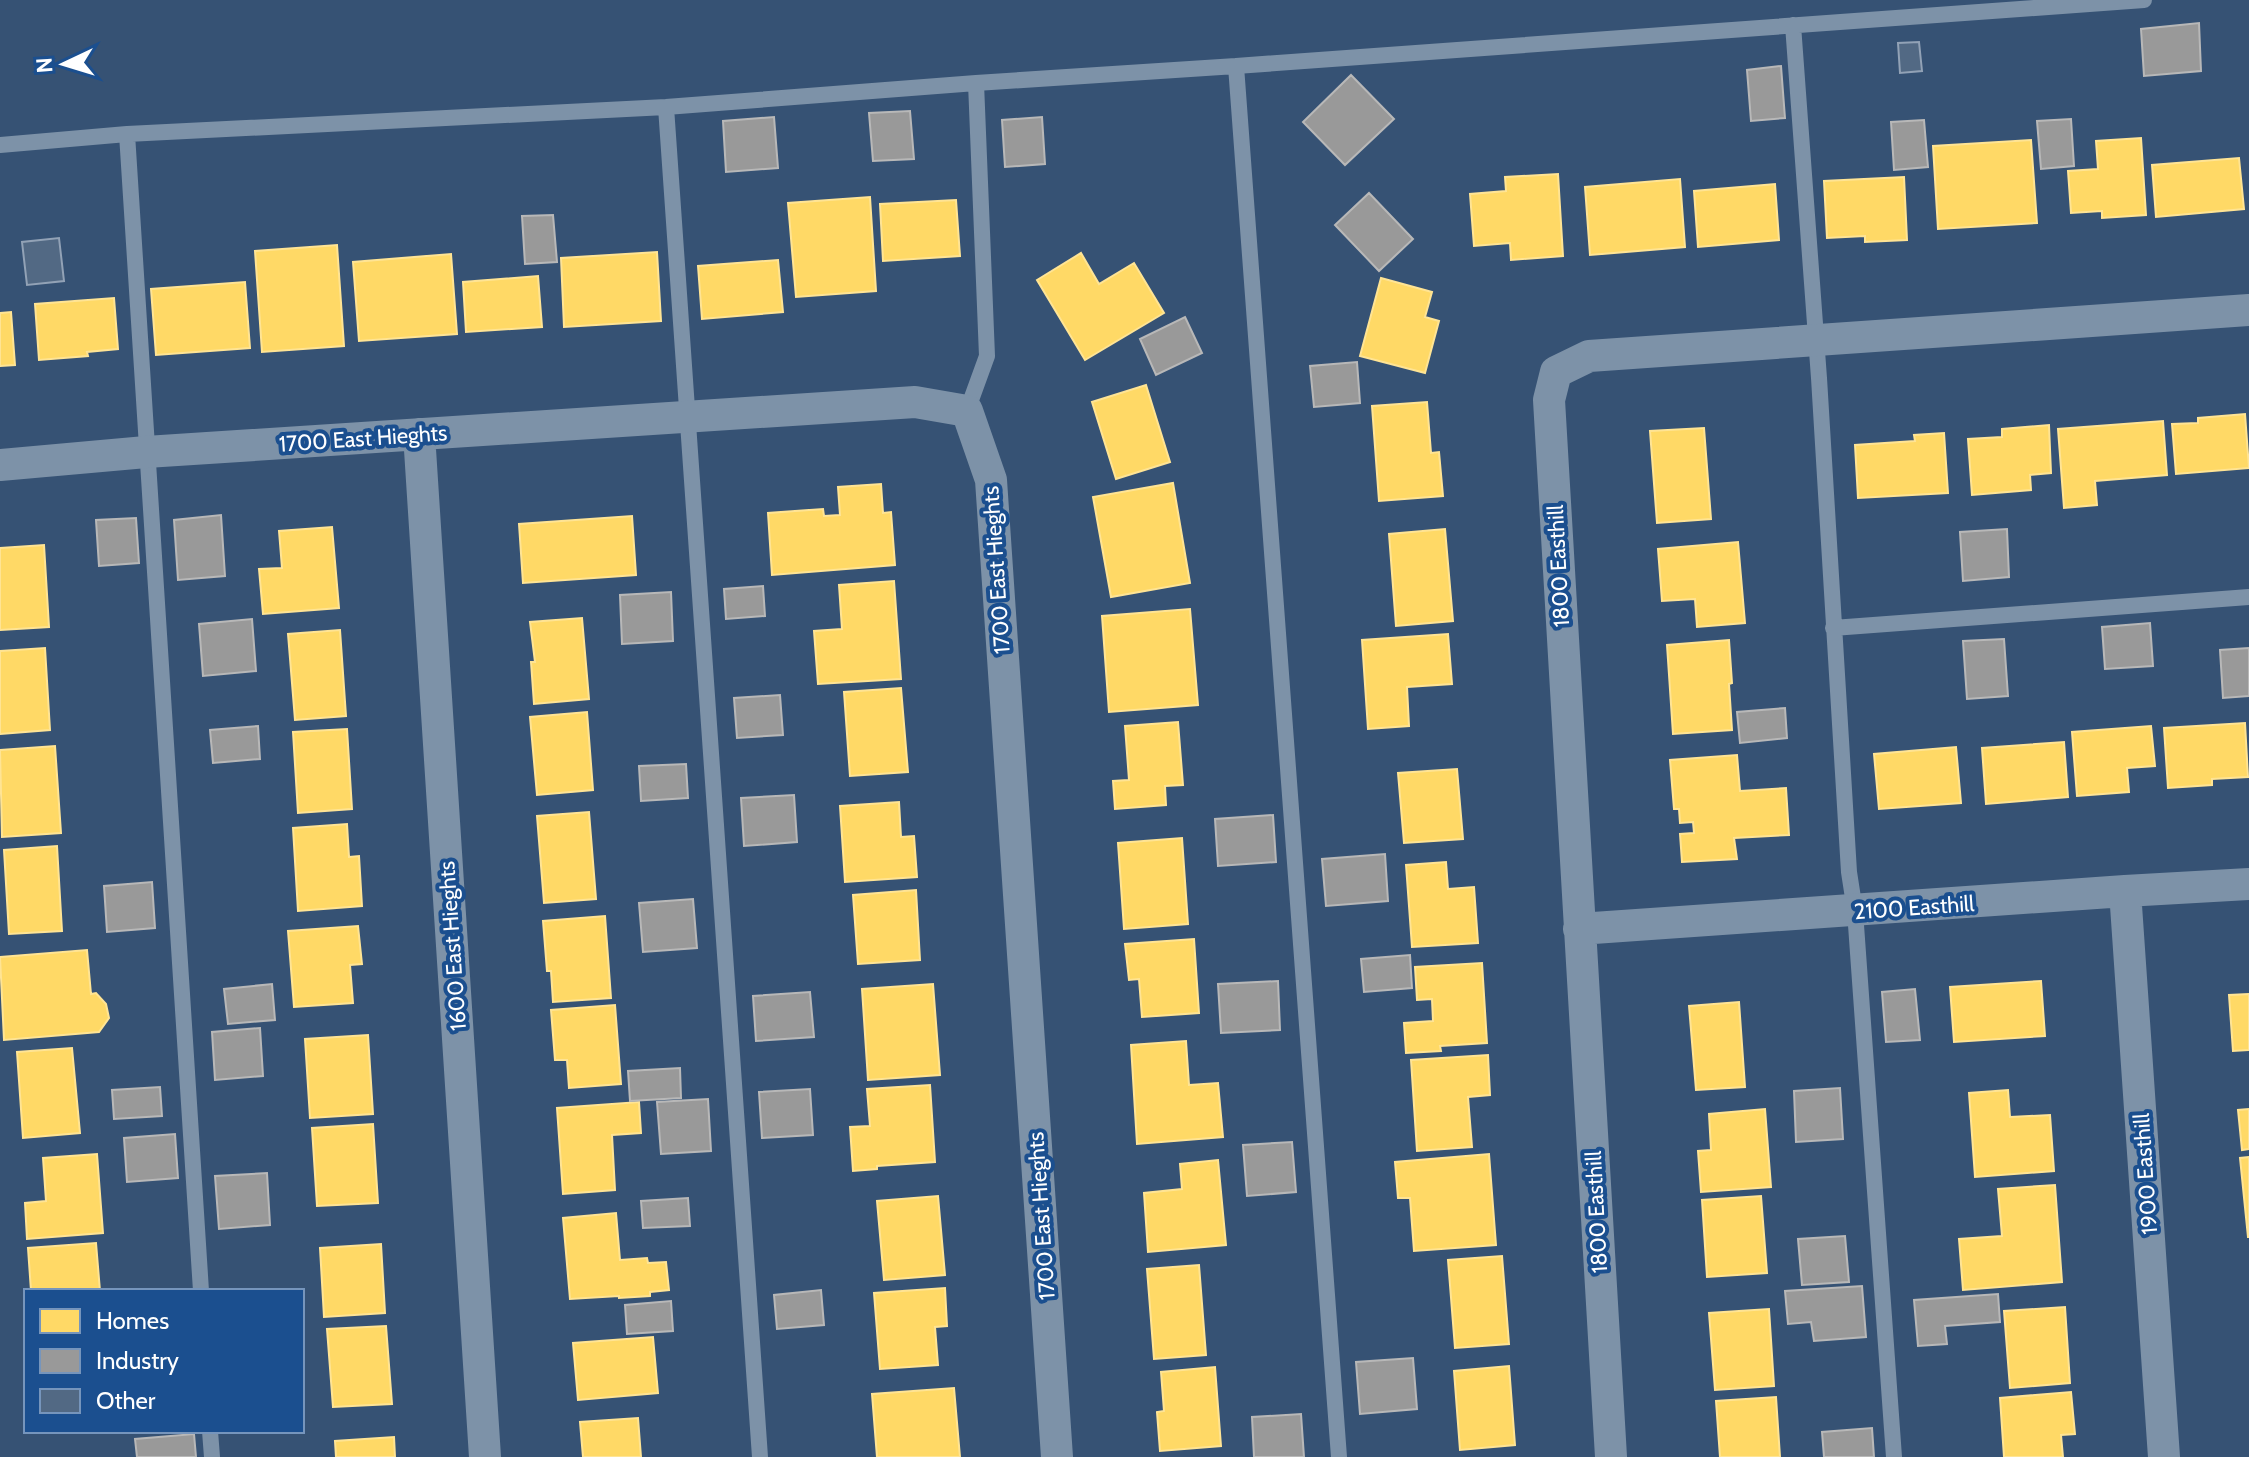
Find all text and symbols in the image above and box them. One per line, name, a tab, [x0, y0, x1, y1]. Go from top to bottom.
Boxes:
north arrow	[24, 24, 104, 104]
text: N	[31, 57, 59, 74]
street label: 1700 East Hieghts	[278, 419, 448, 458]
street label: 1700 East Hieghts	[977, 485, 1016, 655]
street label: 1800 Easthill	[1542, 503, 1575, 628]
street label: 1600 East Hieghts	[433, 860, 472, 1032]
street label: 2100 Easthill	[1853, 890, 1976, 925]
street label: 1900 Easthill	[2128, 1112, 2163, 1236]
street label: 1700 East Hieghts	[1022, 1131, 1061, 1301]
street label: 1800 Easthill	[1580, 1149, 1613, 1274]
legend	[24, 1289, 304, 1433]
text: Homes	[96, 1306, 169, 1335]
text: Industry	[96, 1346, 179, 1375]
text: Other	[96, 1386, 156, 1415]

